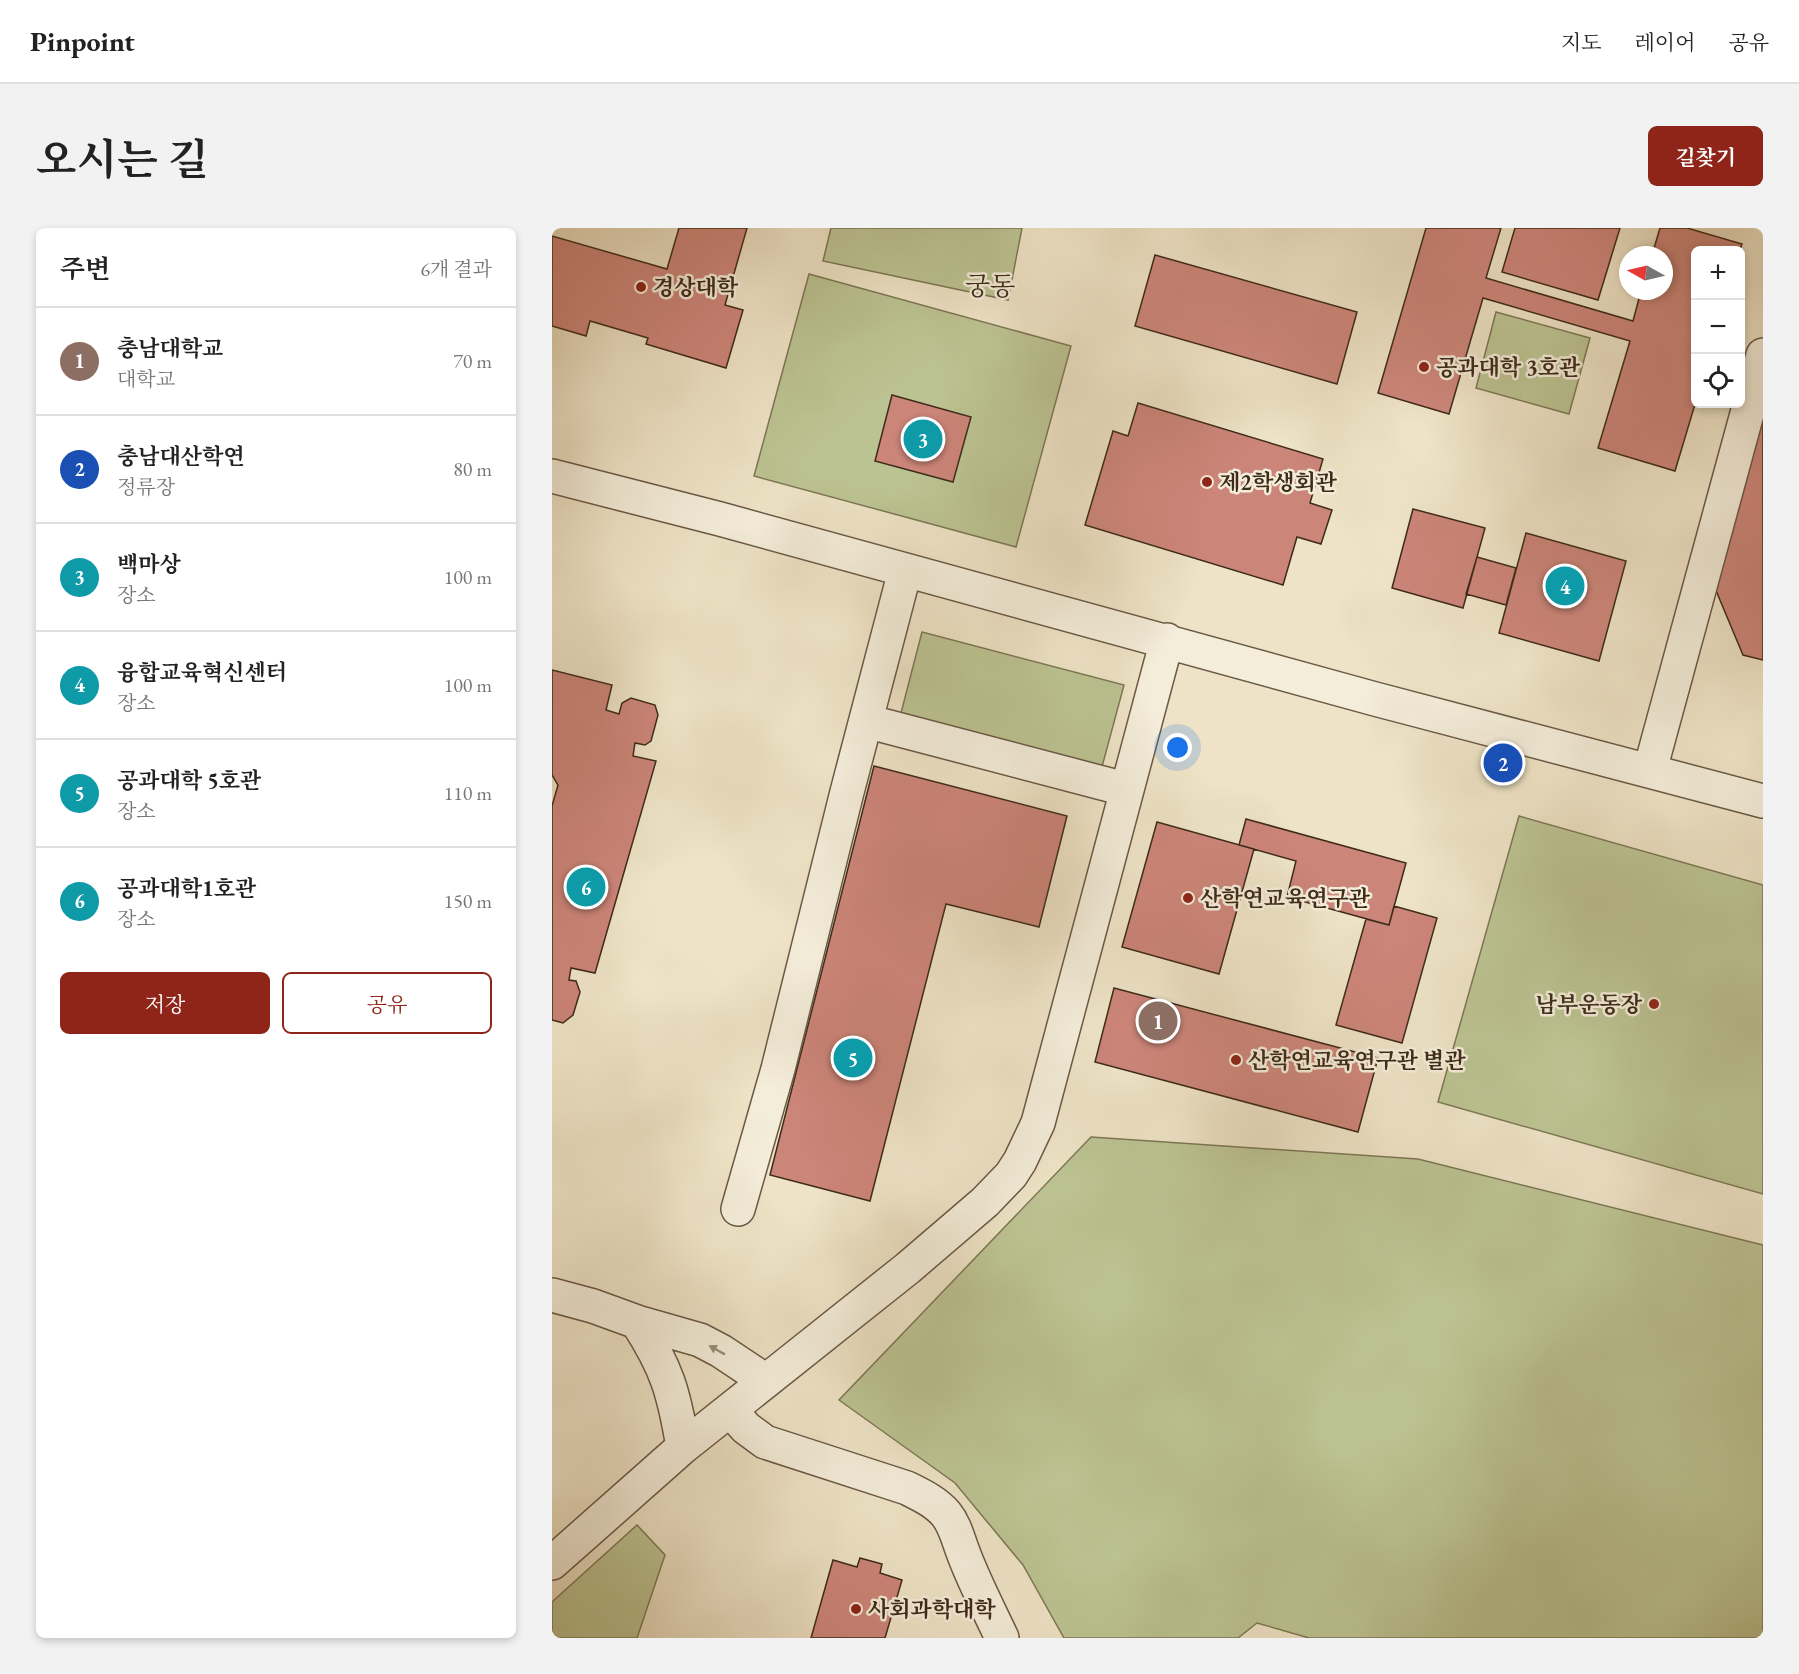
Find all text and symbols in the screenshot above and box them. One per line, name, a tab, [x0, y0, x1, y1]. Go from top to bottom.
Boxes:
text: Pinpoint	[30, 23, 135, 59]
text: 지도	[1561, 29, 1602, 56]
text: 레이어	[1635, 29, 1695, 56]
text: 공유	[1728, 29, 1769, 56]
button: 길찾기	[1648, 126, 1763, 186]
text: 오시는 길	[36, 132, 208, 187]
north arrow	[1619, 246, 1673, 300]
map controls	[1691, 246, 1745, 408]
button: +	[1691, 246, 1745, 300]
text: 주변	[60, 252, 110, 286]
text: 6개 결과	[420, 256, 492, 282]
district label: 궁동	[965, 269, 1015, 303]
place label: 경상대학	[653, 273, 739, 302]
marker: 경상대학	[634, 280, 648, 294]
button: −	[1691, 300, 1745, 354]
text: 충남대학교	[117, 334, 223, 363]
text: 1	[74, 348, 85, 374]
text: 70 m	[453, 348, 492, 374]
place label: 공과대학 3호관	[1436, 353, 1581, 382]
button: locate	[1691, 354, 1745, 408]
marker: 공과대학 3호관	[1417, 360, 1431, 374]
text: 대학교	[117, 366, 175, 392]
pin: 3	[904, 416, 943, 462]
text: 충남대산학연	[117, 442, 245, 471]
text: 2	[74, 456, 85, 482]
text: 80 m	[453, 456, 492, 482]
place label: 제2학생회관	[1219, 468, 1338, 497]
text: 정류장	[117, 474, 175, 500]
marker: 제2학생회관	[1200, 475, 1214, 489]
text: 백마상	[117, 550, 181, 579]
text: 3	[74, 564, 85, 590]
text: 100 m	[444, 564, 492, 590]
pin: 4	[1546, 564, 1584, 608]
text: 장소	[117, 582, 156, 608]
text: 융합교육혁신센터	[117, 658, 287, 687]
text: 4	[74, 672, 85, 698]
text: 100 m	[444, 672, 492, 698]
text: 장소	[117, 690, 156, 716]
your location	[1163, 733, 1192, 762]
pin: 2	[1484, 740, 1522, 786]
text: 공과대학 5호관	[117, 766, 261, 795]
text: 5	[74, 780, 85, 806]
text: 110 m	[444, 780, 492, 806]
text: 장소	[117, 798, 156, 824]
pin: 6	[567, 864, 606, 910]
text: 공과대학1호관	[117, 874, 256, 903]
place label: 산학연교육연구관	[1200, 884, 1371, 913]
text: 6	[74, 888, 85, 914]
text: 150 m	[444, 888, 492, 914]
marker: 산학연교육연구관	[1181, 891, 1195, 905]
text: 장소	[117, 906, 156, 932]
button: 저장	[60, 972, 270, 1034]
button: 공유	[282, 972, 492, 1034]
place label: 남부운동장	[1536, 990, 1643, 1019]
marker: 남부운동장	[1647, 997, 1661, 1011]
pin: 1	[1138, 998, 1178, 1044]
pin: 5	[834, 1036, 872, 1080]
place label: 산학연교육연구관 별관	[1248, 1046, 1466, 1075]
marker: 산학연교육연구관 별관	[1229, 1053, 1243, 1067]
one-way arrow	[709, 1344, 725, 1355]
place label: 사회과학대학	[868, 1595, 996, 1624]
marker: 사회과학대학	[849, 1602, 863, 1616]

